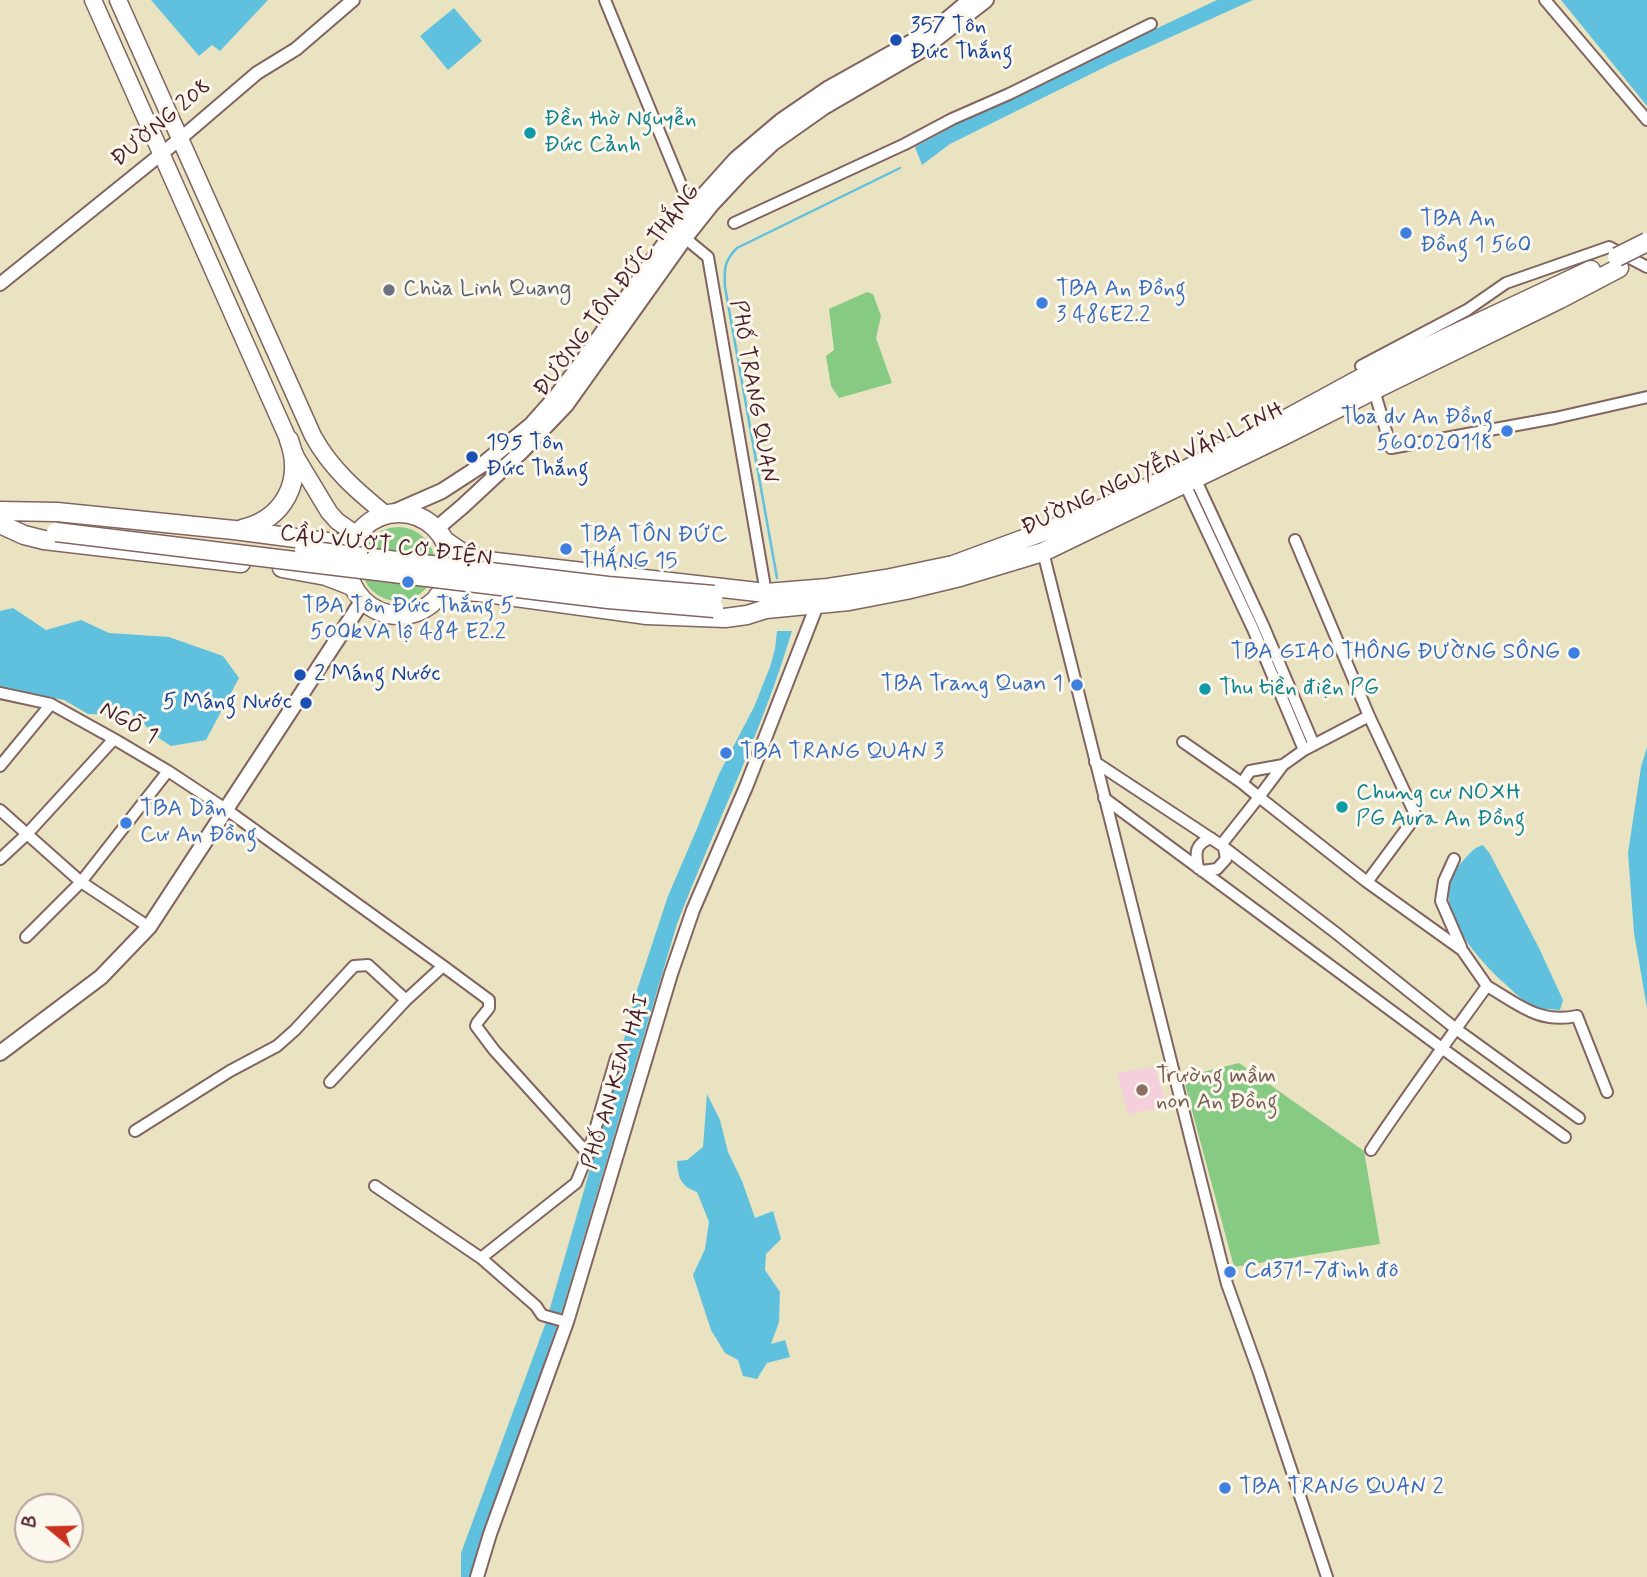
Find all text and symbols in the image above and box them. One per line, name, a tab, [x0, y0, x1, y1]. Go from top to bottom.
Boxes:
place label: 357 Tôn Đức Thắng	[910, 13, 1013, 67]
marker: 357 Tôn Đức Thắng	[888, 32, 904, 48]
street label: ĐƯỜNG 208	[106, 74, 218, 174]
place label: Đền thờ Nguyễn Đức Cảnh	[544, 106, 696, 160]
marker: Đền thờ Nguyễn Đức Cảnh	[522, 125, 538, 141]
street label: ĐƯỜNG TÔN ĐỨC THẮNG	[529, 179, 707, 403]
place label: TBA An Đồng 1 560	[1420, 206, 1531, 260]
marker: TBA An Đồng 1 560	[1398, 225, 1414, 241]
place label: Chùa Linh Quang	[403, 276, 571, 304]
place label: TBA An Đồng 3 486E2.2	[1056, 276, 1186, 330]
marker: Chùa Linh Quang	[381, 282, 397, 298]
marker: TBA An Đồng 3 486E2.2	[1034, 295, 1050, 311]
street label: PHỐ TRANG QUAN	[722, 298, 782, 486]
street label: ĐƯỜNG NGUYỄN VĂN LINH	[1017, 397, 1289, 543]
place label: Tba dv An Đồng 560.020118	[1341, 404, 1493, 458]
marker: Tba dv An Đồng 560.020118	[1499, 423, 1515, 439]
place label: 195 Tôn Đức Thắng	[486, 430, 589, 484]
marker: 195 Tôn Đức Thắng	[464, 449, 480, 465]
street label: CẦU VƯỢT CƠ ĐIỆN	[278, 520, 494, 574]
place label: TBA TÔN ĐỨC THẮNG 15	[580, 522, 727, 576]
marker: TBA TÔN ĐỨC THẮNG 15	[558, 541, 574, 557]
marker: TBA Tôn Đức Thắng 5 500kVA lộ 484 E2.2	[400, 574, 416, 590]
place label: TBA Tôn Đức Thắng 5 500kVA lộ 484 E2.2	[302, 593, 514, 647]
place label: TBA GIAO THÔNG ĐƯỜNG SÔNG	[1231, 639, 1560, 667]
marker: TBA GIAO THÔNG ĐƯỜNG SÔNG	[1566, 645, 1582, 661]
place label: 2 Máng Nước	[314, 661, 441, 689]
marker: 2 Máng Nước	[292, 667, 308, 683]
place label: TBA Trang Quan 1	[881, 671, 1063, 699]
place label: Thu tiền điện PG	[1219, 675, 1379, 703]
marker: TBA Trang Quan 1	[1069, 677, 1085, 693]
marker: Thu tiền điện PG	[1197, 681, 1213, 697]
place label: 5 Máng Nước	[163, 689, 292, 717]
marker: 5 Máng Nước	[298, 695, 314, 711]
street label: NGÕ 1	[94, 696, 162, 752]
place label: TBA TRANG QUAN 3	[740, 739, 944, 767]
marker: TBA TRANG QUAN 3	[718, 745, 734, 761]
place label: Chung cư NOXH PG Aura An Đồng	[1356, 780, 1525, 834]
place label: TBA Dân Cư An Đồng	[140, 796, 257, 850]
marker: Chung cư NOXH PG Aura An Đồng	[1334, 799, 1350, 815]
marker: TBA Dân Cư An Đồng	[118, 815, 134, 831]
street label: PHỐ AN KIM HẢI	[577, 991, 657, 1173]
place label: Trường mầm non An Đồng	[1156, 1063, 1278, 1117]
marker: Trường mầm non An Đồng	[1134, 1082, 1150, 1098]
place label: Cd371-7đình đô	[1244, 1258, 1399, 1286]
marker: Cd371-7đình đô	[1222, 1264, 1238, 1280]
place label: TBA TRANG QUAN 2	[1239, 1474, 1444, 1502]
marker: TBA TRANG QUAN 2	[1217, 1480, 1233, 1496]
north arrow	[14, 1493, 84, 1563]
text: B	[17, 1512, 44, 1531]

